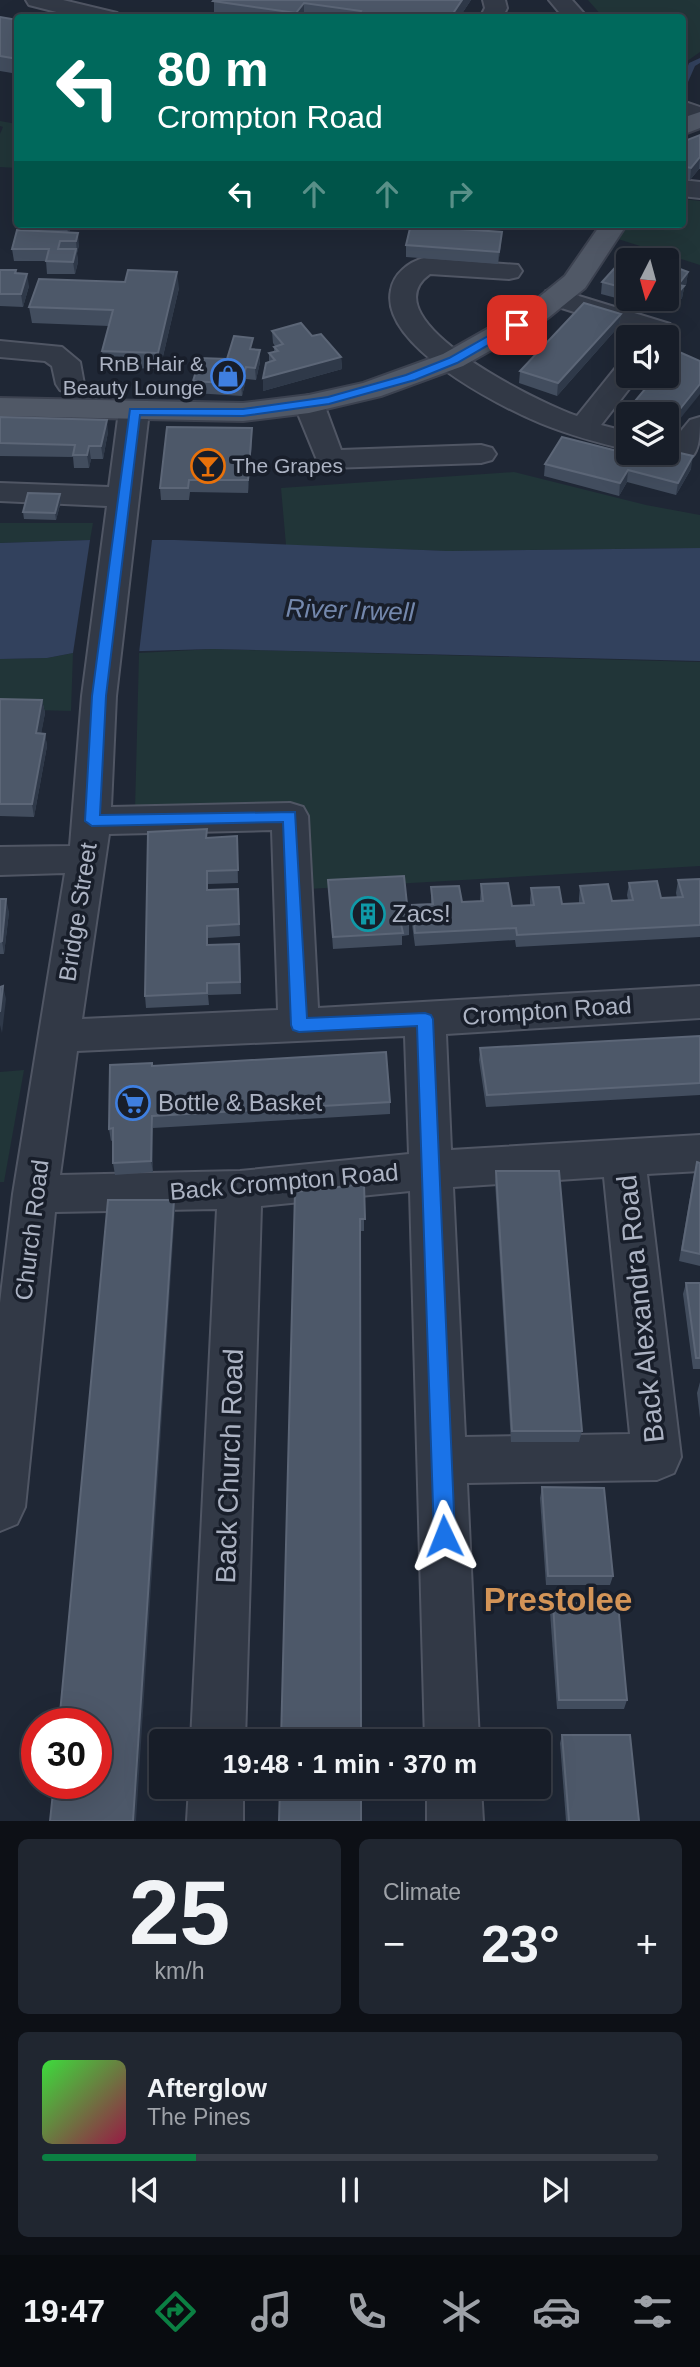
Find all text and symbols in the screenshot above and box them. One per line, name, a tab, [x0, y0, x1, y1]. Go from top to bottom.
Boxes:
icon: left	[42, 42, 133, 133]
text: 80 m	[157, 42, 269, 96]
text: Crompton Road	[157, 99, 383, 135]
icon: left	[222, 175, 260, 213]
icon: ahead	[295, 175, 333, 213]
icon: ahead	[368, 175, 406, 213]
icon: right	[441, 175, 479, 213]
north arrow	[616, 248, 679, 312]
map controls	[616, 248, 679, 465]
pin	[487, 295, 547, 355]
icon: arrive	[498, 306, 536, 344]
button: sound	[616, 325, 679, 388]
place label: RnB Hair & Beauty Lounge	[63, 352, 204, 399]
shop icon: RnB Hair & Beauty Lounge	[209, 357, 247, 395]
button: layers	[616, 402, 679, 465]
bar icon: The Grapes	[189, 447, 227, 485]
place label: The Grapes	[232, 454, 343, 477]
water label: River Irwell	[285, 593, 416, 627]
street label: Bridge Street	[53, 840, 102, 983]
building icon: Zacs!	[349, 895, 387, 933]
place label: Zacs!	[392, 900, 451, 927]
street label: Crompton Road	[462, 991, 632, 1030]
supermarket icon: Bottle & Basket	[114, 1084, 152, 1122]
place label: Bottle & Basket	[158, 1089, 322, 1116]
street label: Church Road	[9, 1158, 54, 1302]
street label: Back Crompton Road	[168, 1158, 399, 1205]
street label: Back Alexandra Road	[611, 1173, 670, 1444]
street label: Back Church Road	[210, 1348, 249, 1584]
position arrow	[407, 1499, 481, 1573]
district label: Prestolee	[484, 1581, 632, 1618]
speed limit sign: 30	[21, 1708, 112, 1799]
text: 19:48 · 1 min · 370 m	[223, 1749, 477, 1779]
text: 25	[129, 1862, 230, 1963]
text: Climate	[383, 1879, 461, 1905]
text: 23°	[481, 1915, 560, 1973]
text: −	[383, 1923, 405, 1965]
text: +	[636, 1923, 658, 1965]
text: km/h	[155, 1958, 204, 1984]
text: Afterglow	[147, 2073, 267, 2103]
text: The Pines	[147, 2104, 251, 2130]
icon: previous	[126, 2171, 164, 2209]
icon: pause	[331, 2171, 369, 2209]
icon: next	[536, 2171, 574, 2209]
icon: directions	[151, 2287, 200, 2336]
icon: music	[247, 2287, 296, 2336]
icon: phone	[342, 2287, 391, 2336]
icon: climate	[437, 2287, 486, 2336]
icon: car	[532, 2287, 581, 2336]
icon: filters	[628, 2287, 677, 2336]
text: 19:47	[23, 2293, 105, 2329]

